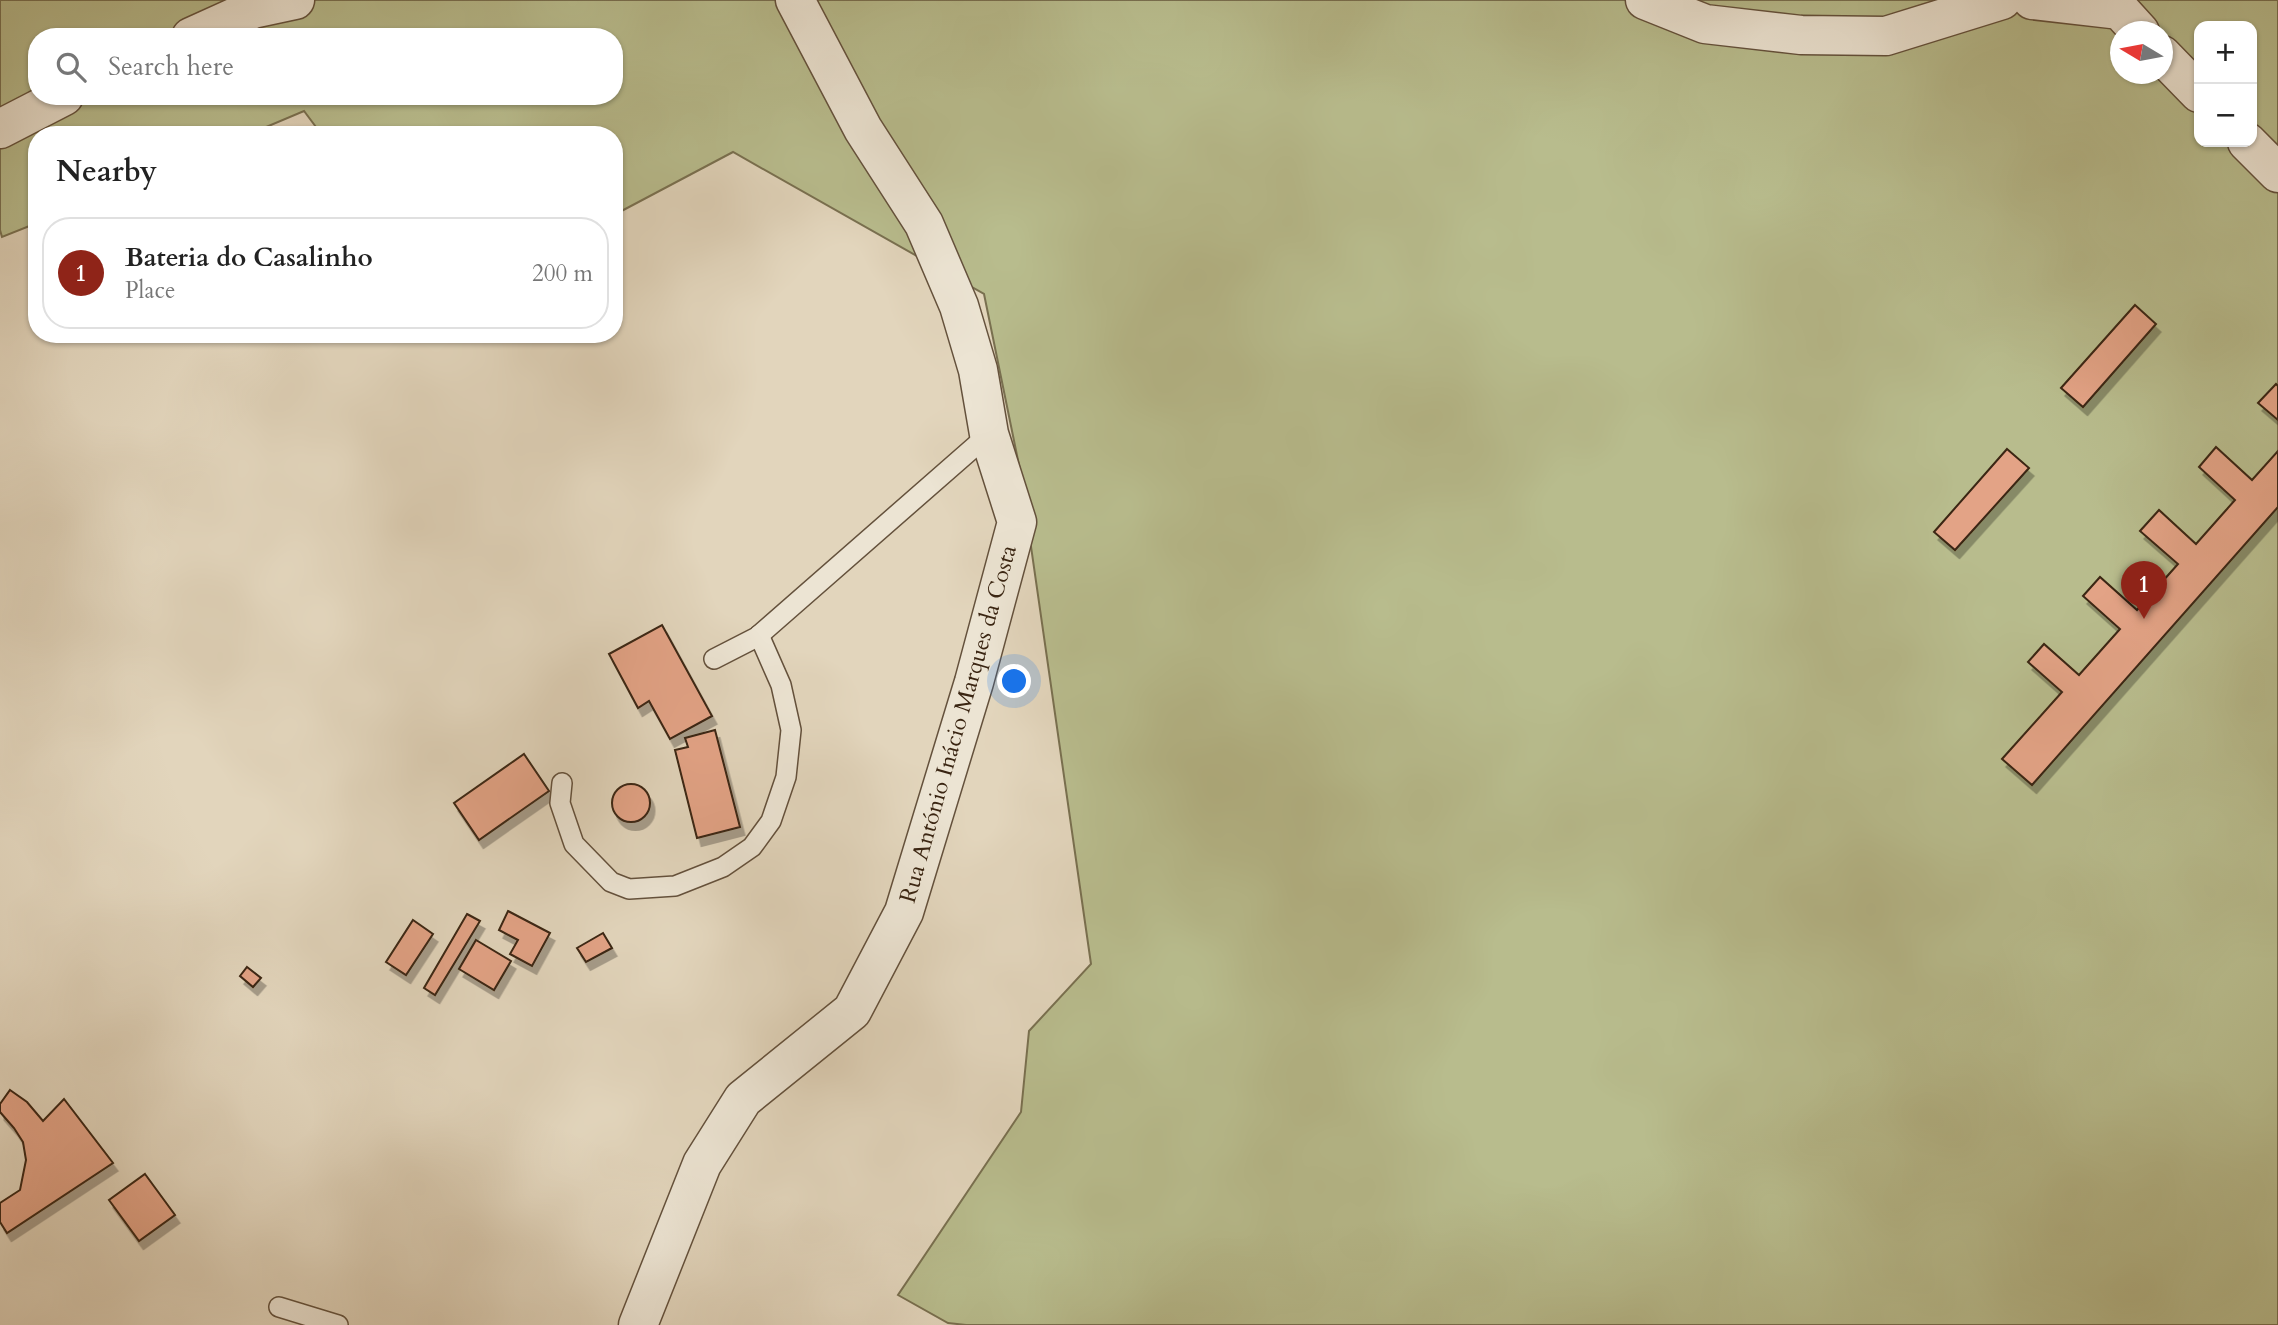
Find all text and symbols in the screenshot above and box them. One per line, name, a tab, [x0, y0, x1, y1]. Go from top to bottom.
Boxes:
north arrow	[2110, 21, 2173, 84]
map controls	[2194, 21, 2257, 147]
button: +	[2194, 21, 2257, 84]
search box	[28, 28, 623, 105]
icon: search	[52, 48, 90, 86]
text: Search here	[108, 49, 234, 84]
button: −	[2194, 84, 2257, 147]
text: Nearby	[56, 151, 157, 192]
text: Bateria do Casalinho	[125, 240, 373, 275]
text: 1	[75, 258, 87, 289]
text: 200 m	[532, 258, 593, 289]
text: Place	[125, 275, 175, 306]
street label: Rua António Inácio Marques da Costa	[892, 541, 1024, 907]
pin: 1	[2121, 561, 2167, 619]
your location	[997, 664, 1031, 698]

